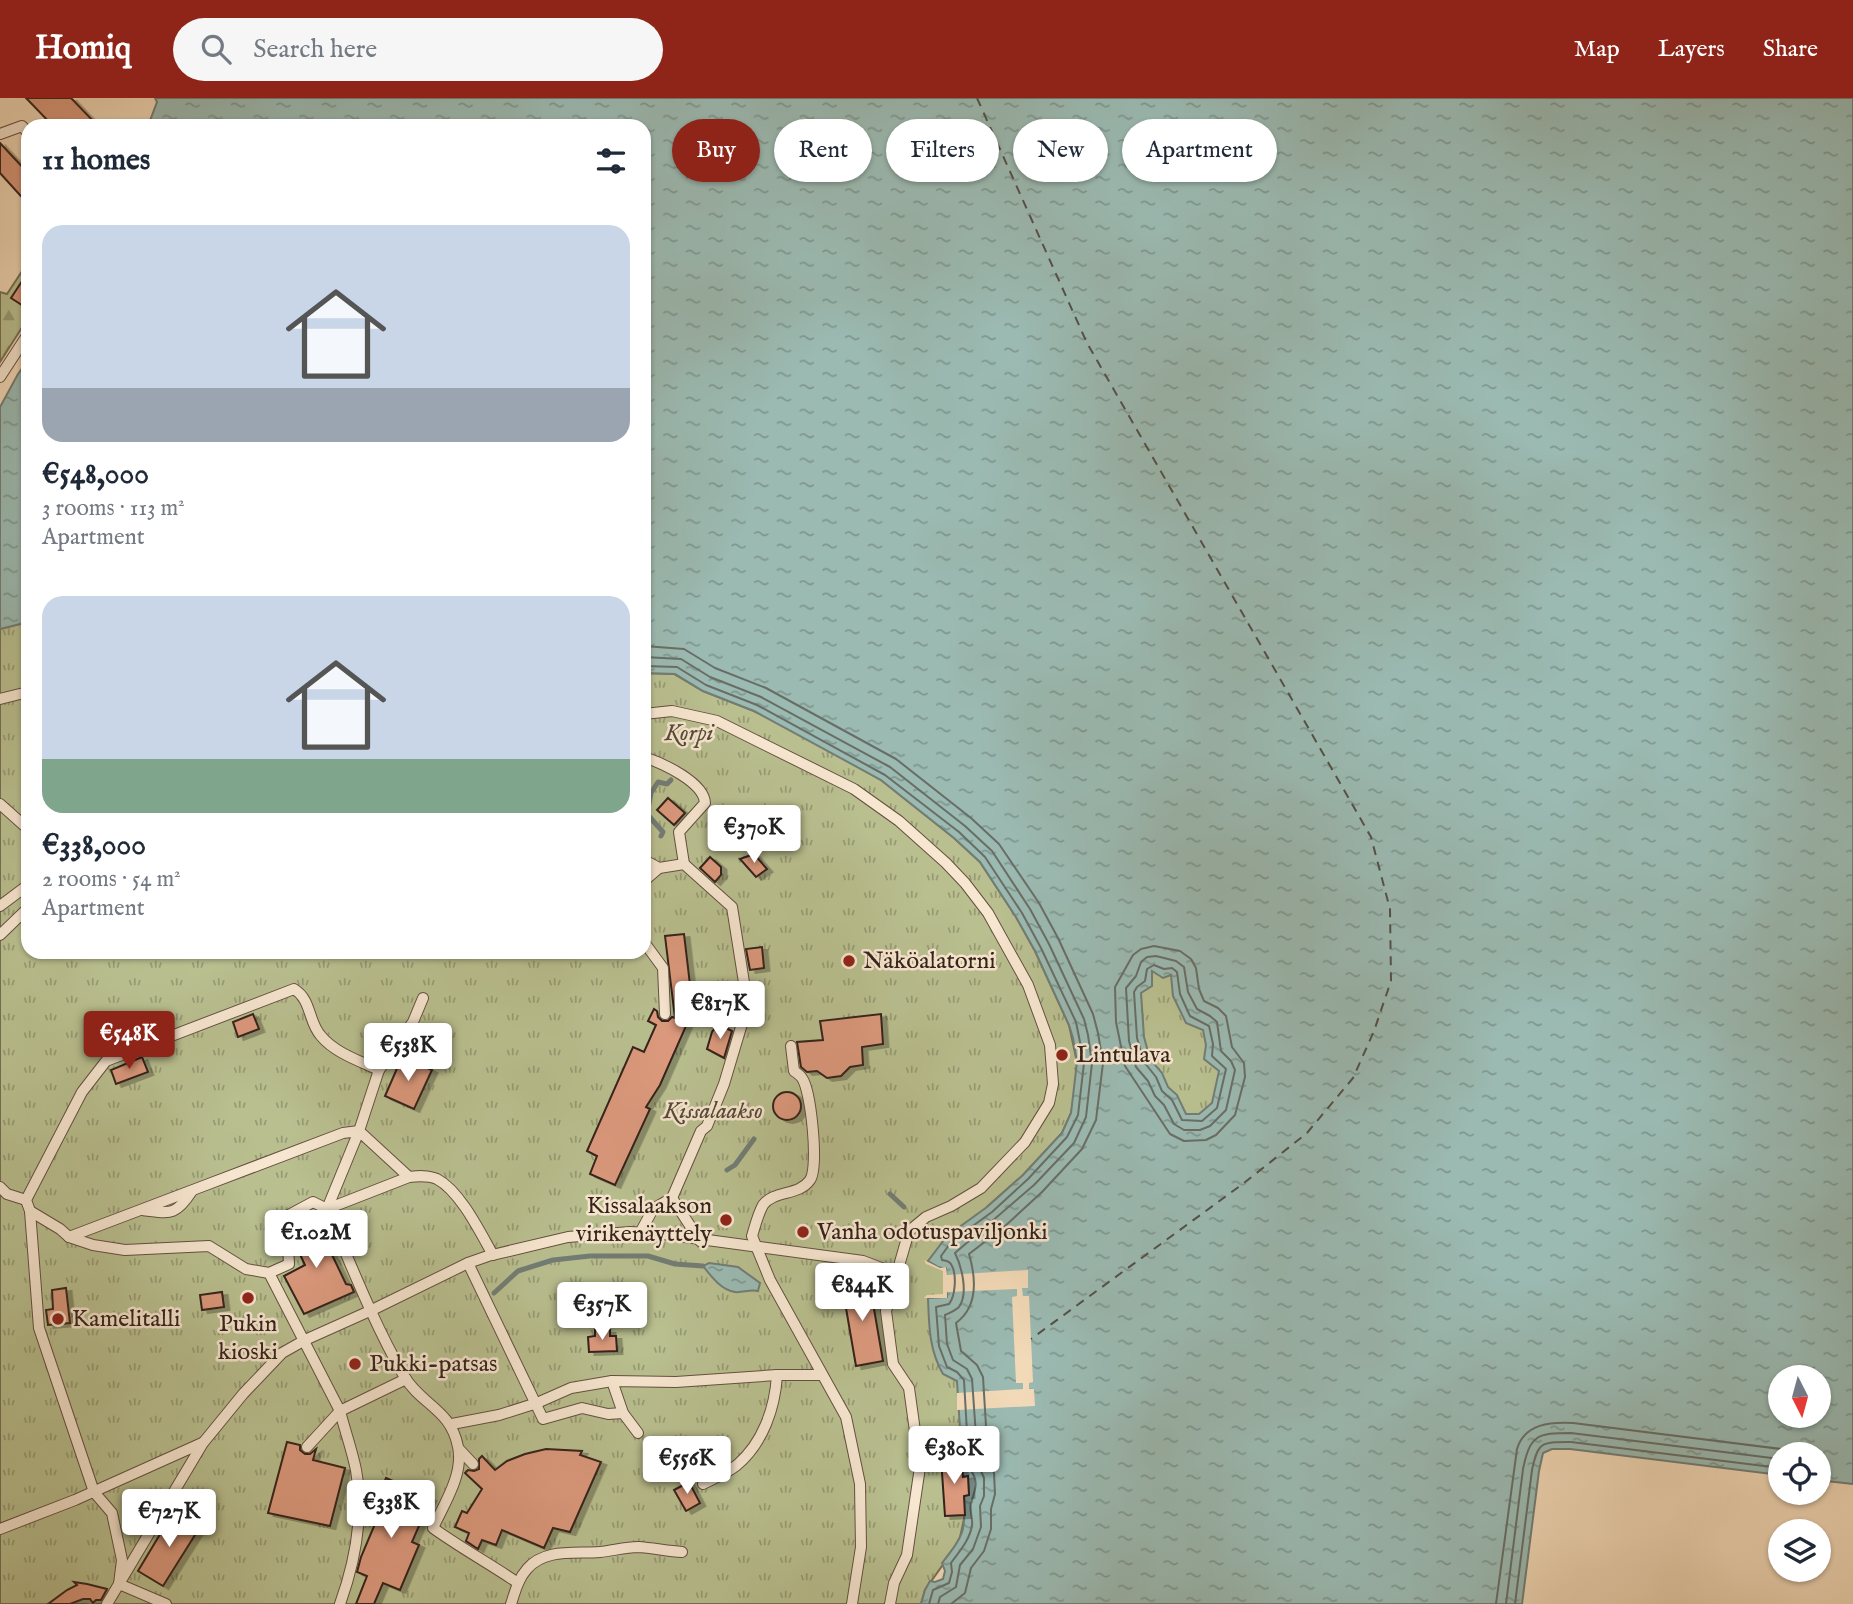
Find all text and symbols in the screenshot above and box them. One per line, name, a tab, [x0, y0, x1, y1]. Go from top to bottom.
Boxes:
search box	[173, 18, 663, 81]
text: Homiq	[35, 28, 131, 70]
icon: search	[197, 30, 235, 68]
text: Search here	[253, 33, 377, 66]
text: Map	[1574, 34, 1620, 65]
text: Layers	[1658, 34, 1725, 65]
text: Share	[1763, 34, 1818, 65]
chip: Buy	[672, 119, 760, 182]
chip: Rent	[774, 119, 872, 182]
chip: Filters	[886, 119, 999, 182]
chip: New	[1013, 119, 1108, 182]
chip: Apartment	[1122, 119, 1277, 182]
text: 11 homes	[42, 142, 150, 180]
icon: filters	[592, 142, 630, 180]
icon: home	[273, 271, 399, 397]
text: €548,000	[42, 456, 149, 494]
text: 3 rooms · 113 m²	[42, 494, 185, 523]
text: Apartment	[42, 523, 145, 552]
icon: home	[273, 642, 399, 768]
park label: Korpi	[664, 718, 716, 749]
pin: €370K	[705, 806, 803, 865]
text: €370K	[724, 813, 784, 842]
text: €338,000	[42, 827, 146, 865]
text: 2 rooms · 54 m²	[42, 865, 181, 894]
text: Apartment	[42, 894, 145, 923]
place label: Näköalatorni	[863, 946, 996, 977]
marker: Näköalatorni	[841, 953, 857, 969]
pin: €817K	[671, 982, 769, 1041]
text: €817K	[691, 989, 749, 1018]
pin: €548K	[80, 1012, 178, 1071]
text: €548K	[100, 1019, 158, 1048]
pin: €538K	[359, 1024, 457, 1083]
text: €538K	[380, 1031, 436, 1060]
place label: Lintulava	[1076, 1040, 1171, 1071]
marker: Lintulava	[1054, 1047, 1070, 1063]
park label: Kissalaakso	[662, 1096, 763, 1127]
place label: Kissalaakson virikenäyttely	[576, 1191, 712, 1250]
pin: €1.02M	[259, 1210, 373, 1270]
marker: Kissalaakson virikenäyttely	[718, 1212, 734, 1228]
place label: Vanha odotuspaviljonki	[816, 1217, 1048, 1248]
text: €1.02M	[281, 1218, 351, 1247]
marker: Vanha odotuspaviljonki	[795, 1224, 811, 1240]
pin: €844K	[813, 1264, 911, 1323]
text: €844K	[831, 1271, 893, 1300]
pin: €357K	[553, 1282, 651, 1342]
marker: Pukin kioski	[240, 1290, 256, 1306]
text: €357K	[573, 1290, 631, 1319]
place label: Kamelitalli	[72, 1304, 180, 1335]
place label: Pukin kioski	[218, 1309, 278, 1368]
marker: Kamelitalli	[50, 1311, 66, 1327]
place label: Pukki-patsas	[369, 1349, 497, 1380]
marker: Pukki-patsas	[347, 1356, 363, 1372]
north arrow	[1768, 1365, 1830, 1428]
map controls	[1768, 1365, 1831, 1582]
pin: €380K	[905, 1426, 1003, 1486]
text: €380K	[924, 1434, 984, 1463]
pin: €556K	[638, 1436, 736, 1496]
button: locate	[1768, 1442, 1831, 1505]
text: €556K	[659, 1444, 715, 1473]
pin: €338K	[342, 1480, 440, 1540]
text: €338K	[363, 1488, 419, 1517]
pin: €727K	[120, 1490, 218, 1549]
text: €727K	[138, 1497, 200, 1526]
button: layers	[1768, 1519, 1831, 1582]

